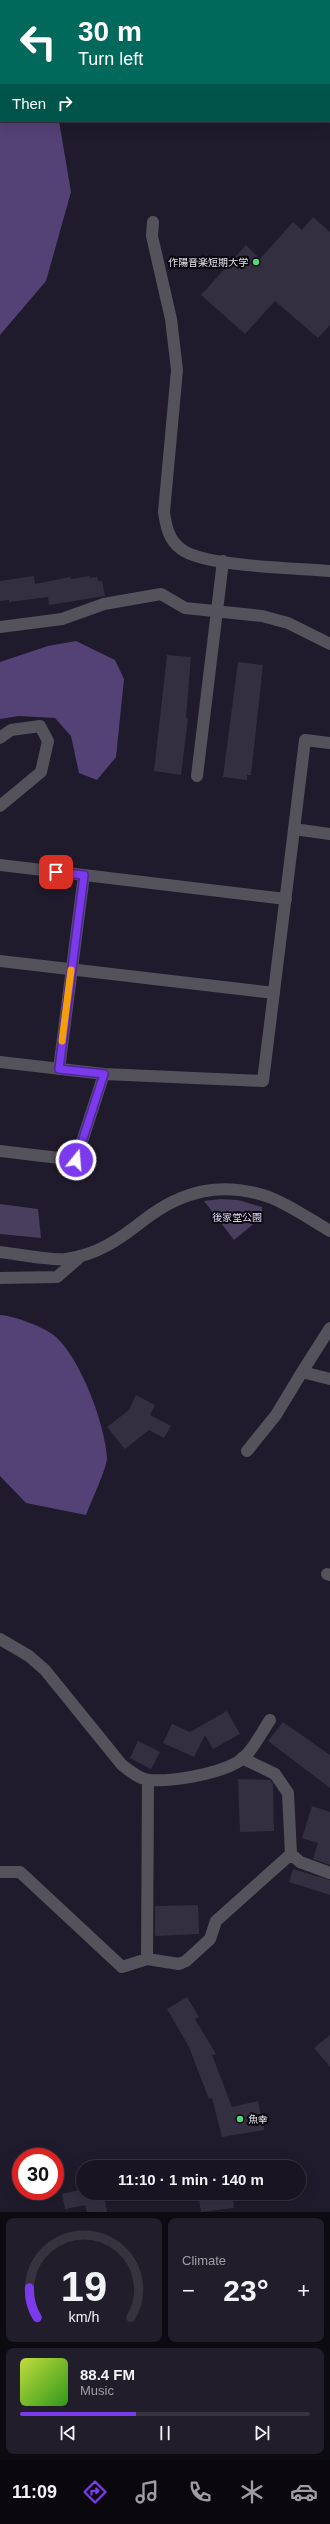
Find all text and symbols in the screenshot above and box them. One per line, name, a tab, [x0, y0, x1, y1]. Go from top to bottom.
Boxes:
icon: left	[12, 16, 64, 68]
text: 30 m	[78, 16, 142, 47]
text: Turn left	[78, 49, 143, 69]
icon: right	[54, 92, 76, 114]
text: Then	[12, 95, 46, 112]
place label: 作陽音楽短期大学	[168, 257, 248, 268]
marker: 作陽音楽短期大学	[251, 257, 261, 267]
pin	[39, 855, 73, 889]
icon: arrive	[45, 861, 67, 883]
position arrow	[55, 1139, 97, 1181]
park label: 後家堂公園	[212, 1212, 262, 1223]
marker: 魚幸	[235, 2114, 245, 2124]
place label: 魚幸	[248, 2114, 268, 2125]
speed limit sign: 30	[12, 2148, 64, 2200]
text: 11:10 · 1 min · 140 m	[118, 2171, 264, 2188]
text: Climate	[182, 2253, 226, 2268]
text: 19	[61, 2263, 107, 2310]
text: 23°	[223, 2274, 269, 2307]
text: −	[182, 2278, 195, 2303]
text: +	[297, 2278, 310, 2303]
text: km/h	[69, 2309, 100, 2325]
text: 88.4 FM	[80, 2366, 135, 2383]
text: Music	[80, 2383, 114, 2398]
icon: previous	[57, 2422, 79, 2444]
icon: pause	[154, 2422, 176, 2444]
icon: next	[251, 2422, 273, 2444]
icon: directions	[81, 2478, 109, 2506]
icon: music	[133, 2478, 161, 2506]
icon: phone	[186, 2478, 214, 2506]
icon: climate	[238, 2478, 266, 2506]
icon: car	[290, 2478, 318, 2506]
text: 11:09	[12, 2482, 57, 2502]

